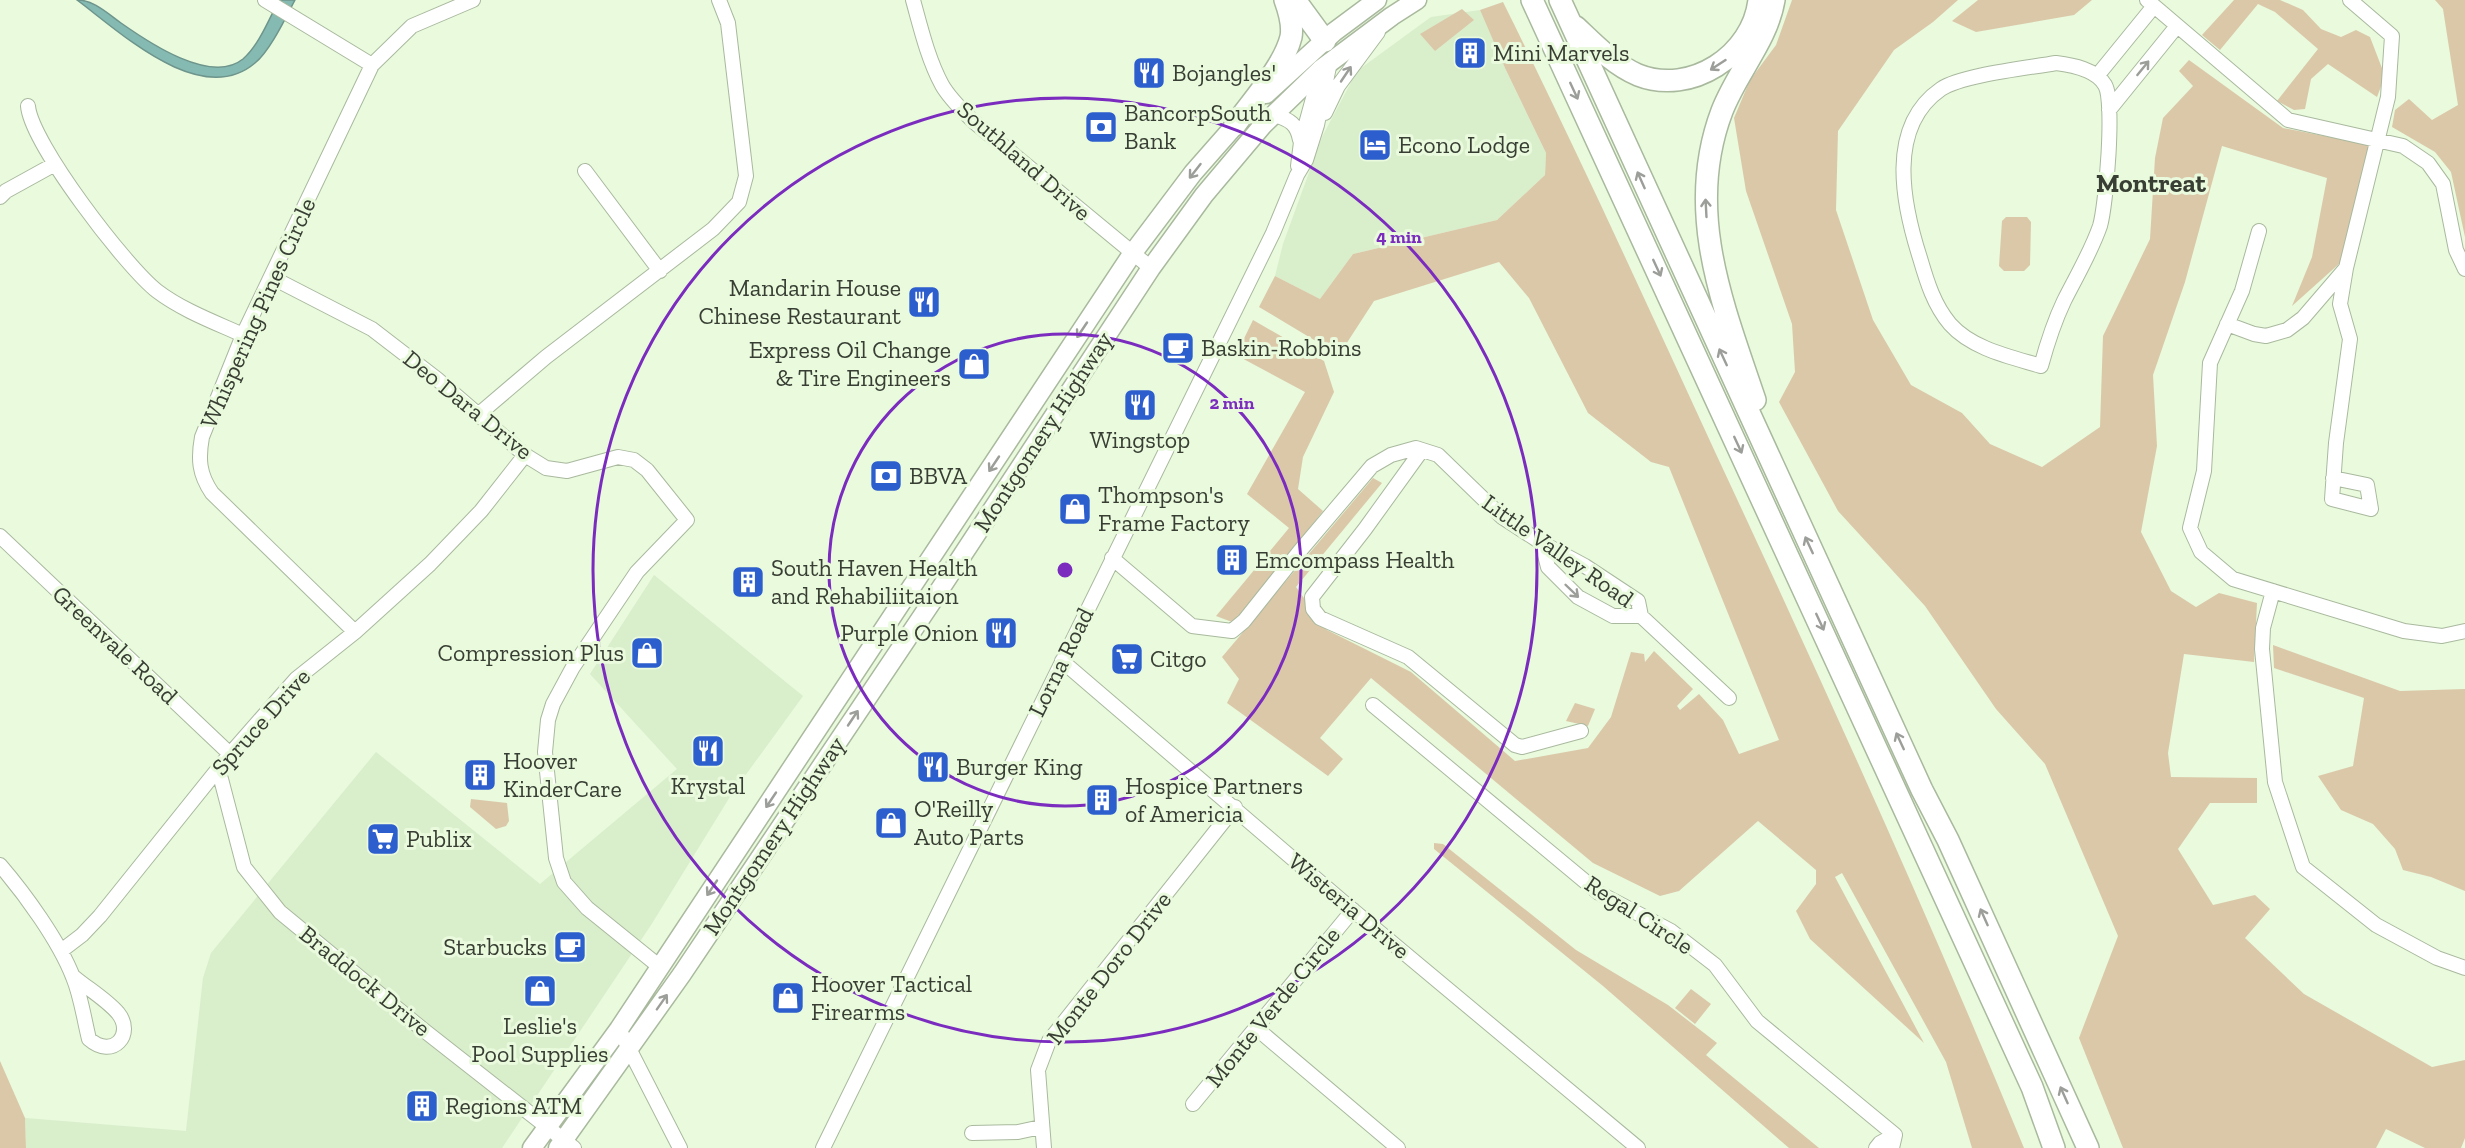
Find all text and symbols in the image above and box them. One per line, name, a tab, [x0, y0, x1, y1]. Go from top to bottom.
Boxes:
building icon: Mini Marvels	[1452, 35, 1488, 71]
place label: Mini Marvels	[1493, 38, 1629, 67]
restaurant icon: Bojangles'	[1131, 55, 1167, 91]
place label: Bojangles'	[1172, 58, 1276, 87]
one-way arrow	[1710, 59, 1727, 71]
one-way arrow	[2137, 60, 2150, 76]
one-way arrow	[1340, 66, 1352, 83]
one-way arrow	[1569, 82, 1581, 100]
street label: Southland Drive	[952, 95, 1097, 227]
place label: BancorpSouth Bank	[1124, 98, 1272, 155]
bank icon: BancorpSouth Bank	[1083, 109, 1119, 145]
hotel icon: Econo Lodge	[1357, 127, 1393, 163]
place label: Econo Lodge	[1398, 130, 1530, 159]
one-way arrow	[1188, 163, 1201, 179]
district label: Montreat	[2096, 167, 2207, 199]
one-way arrow	[1635, 172, 1647, 190]
street label: Whispering Pines Circle	[194, 193, 321, 433]
one-way arrow	[1700, 199, 1711, 219]
text: 4 min	[1376, 226, 1422, 248]
one-way arrow	[1651, 258, 1663, 276]
place label: Mandarin House Chinese Restaurant	[698, 273, 901, 330]
restaurant icon: Mandarin House Chinese Restaurant	[906, 284, 942, 320]
one-way arrow	[1075, 321, 1088, 338]
street label: Montgomery Highway	[967, 326, 1119, 537]
cafe icon: Baskin-Robbins	[1160, 330, 1196, 366]
place label: Baskin-Robbins	[1201, 333, 1361, 362]
place label: Express Oil Change & Tire Engineers	[749, 335, 951, 392]
street label: Deo Dara Drive	[398, 344, 539, 466]
shop icon: Express Oil Change & Tire Engineers	[956, 346, 992, 382]
one-way arrow	[1716, 349, 1728, 367]
restaurant icon: Wingstop	[1122, 387, 1158, 423]
text: 2 min	[1210, 392, 1255, 414]
place label: Wingstop	[1090, 425, 1190, 454]
one-way arrow	[1734, 436, 1745, 454]
one-way arrow	[988, 455, 1000, 472]
bank icon: BBVA	[868, 458, 904, 494]
place label: BBVA	[909, 461, 968, 490]
place label: Thompson's Frame Factory	[1098, 480, 1251, 537]
street label: Little Valley Road	[1477, 488, 1639, 613]
shop icon: Thompson's Frame Factory	[1057, 491, 1093, 527]
one-way arrow	[1803, 537, 1814, 555]
building icon: Emcompass Health	[1214, 542, 1250, 578]
place label: Emcompass Health	[1255, 545, 1455, 574]
place label: South Haven Health and Rehabiliitaion	[771, 553, 978, 610]
centre of rings	[1055, 560, 1075, 580]
building icon: South Haven Health and Rehabiliitaion	[730, 564, 766, 600]
street label: Greenvale Road	[47, 579, 184, 710]
one-way arrow	[1564, 583, 1579, 598]
street label: Lorna Road	[1022, 602, 1099, 721]
one-way arrow	[1814, 613, 1826, 631]
restaurant icon: Purple Onion	[983, 615, 1019, 651]
place label: Purple Onion	[840, 618, 978, 647]
shop icon: Compression Plus	[629, 635, 665, 671]
place label: Compression Plus	[438, 638, 624, 667]
supermarket icon: Citgo	[1109, 641, 1145, 677]
place label: Citgo	[1150, 644, 1207, 673]
street label: Spruce Drive	[205, 662, 316, 781]
one-way arrow	[846, 709, 859, 726]
street label: Montgomery Highway	[696, 730, 851, 940]
restaurant icon: Krystal	[690, 733, 726, 769]
one-way arrow	[1893, 733, 1905, 751]
place label: Hoover KinderCare	[503, 746, 622, 803]
restaurant icon: Burger King	[915, 749, 951, 785]
place label: Burger King	[956, 752, 1083, 781]
building icon: Hoover KinderCare	[462, 757, 498, 793]
place label: Krystal	[671, 771, 745, 800]
place label: Hospice Partners of Americia	[1125, 771, 1303, 828]
building icon: Hospice Partners of Americia	[1084, 782, 1120, 818]
one-way arrow	[764, 792, 777, 809]
place label: O'Reilly Auto Parts	[914, 794, 1024, 851]
shop icon: O'Reilly Auto Parts	[873, 805, 909, 841]
supermarket icon: Publix	[365, 821, 401, 857]
place label: Publix	[406, 824, 472, 853]
street label: Wisteria Drive	[1283, 846, 1416, 965]
street label: Regal Circle	[1580, 869, 1699, 960]
one-way arrow	[706, 879, 718, 896]
street label: Monte Doro Drive	[1040, 886, 1177, 1050]
one-way arrow	[1977, 909, 1989, 927]
street label: Braddock Drive	[294, 919, 437, 1042]
street label: Monte Verde Circle	[1199, 921, 1346, 1093]
cafe icon: Starbucks	[552, 929, 588, 965]
place label: Starbucks	[443, 932, 547, 961]
place label: Hoover Tactical Firearms	[811, 969, 972, 1026]
shop icon: Leslie's Pool Supplies	[522, 973, 558, 1009]
shop icon: Hoover Tactical Firearms	[770, 980, 806, 1016]
one-way arrow	[656, 994, 668, 1010]
place label: Leslie's Pool Supplies	[471, 1011, 609, 1068]
one-way arrow	[2058, 1086, 2070, 1104]
building icon: Regions ATM	[404, 1088, 440, 1124]
place label: Regions ATM	[445, 1091, 582, 1120]

